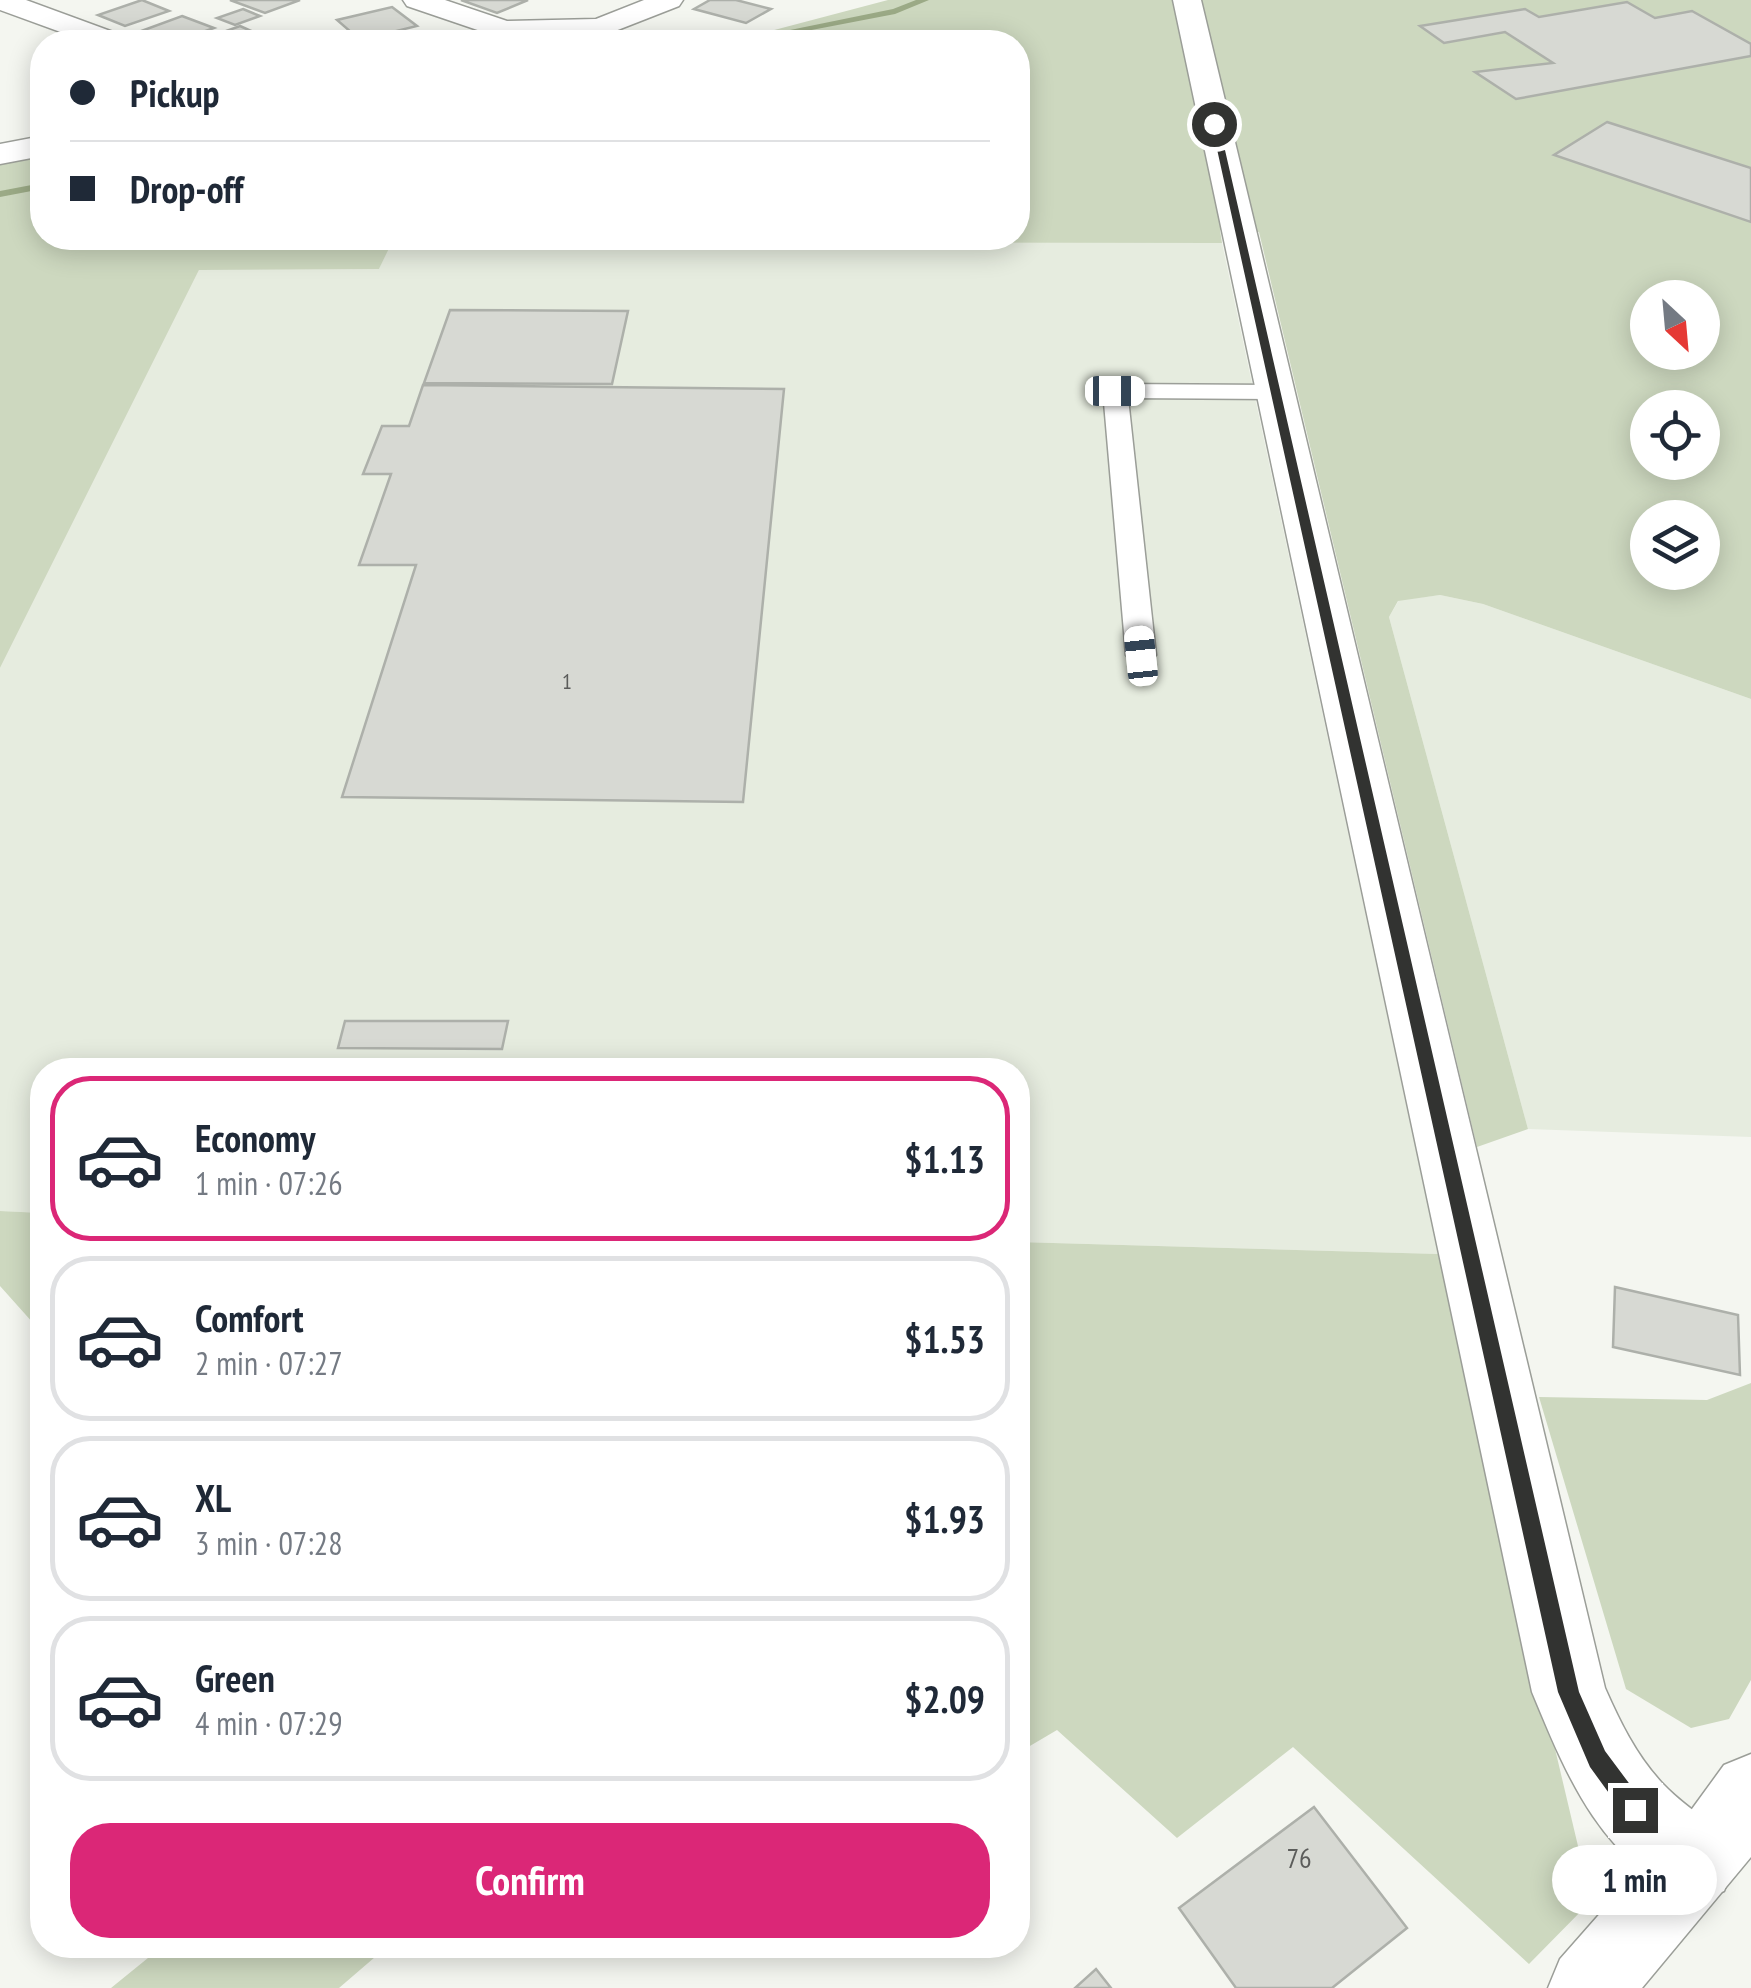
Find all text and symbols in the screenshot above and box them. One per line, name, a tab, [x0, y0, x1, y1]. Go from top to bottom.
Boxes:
text: Pickup	[130, 68, 220, 117]
route start	[1192, 102, 1237, 147]
text: Drop-off	[130, 164, 244, 213]
north arrow	[1630, 280, 1720, 370]
map controls	[1630, 280, 1720, 590]
car	[1085, 376, 1145, 406]
button: locate	[1630, 390, 1720, 480]
button: layers	[1630, 500, 1720, 590]
car	[1123, 625, 1159, 687]
house number: 1	[562, 667, 572, 695]
text: Economy	[195, 1113, 315, 1162]
icon: car	[75, 1114, 165, 1204]
text: $1.13	[904, 1134, 985, 1183]
text: 1 min · 07:26	[195, 1162, 343, 1204]
text: Comfort	[195, 1293, 304, 1342]
icon: car	[75, 1294, 165, 1384]
text: $1.53	[904, 1314, 985, 1363]
text: 2 min · 07:27	[195, 1342, 343, 1384]
text: XL	[195, 1473, 231, 1522]
icon: car	[75, 1474, 165, 1564]
text: $1.93	[904, 1494, 985, 1543]
text: 3 min · 07:28	[195, 1522, 343, 1564]
text: Green	[195, 1653, 275, 1702]
icon: car	[75, 1654, 165, 1744]
text: $2.09	[904, 1674, 985, 1723]
text: 4 min · 07:29	[195, 1702, 343, 1744]
route end	[1613, 1788, 1658, 1833]
button: Confirm	[70, 1823, 990, 1938]
house number: 76	[1286, 1839, 1312, 1876]
callout: 1 min	[1552, 1845, 1718, 1915]
text: 1 min	[1602, 1859, 1667, 1901]

